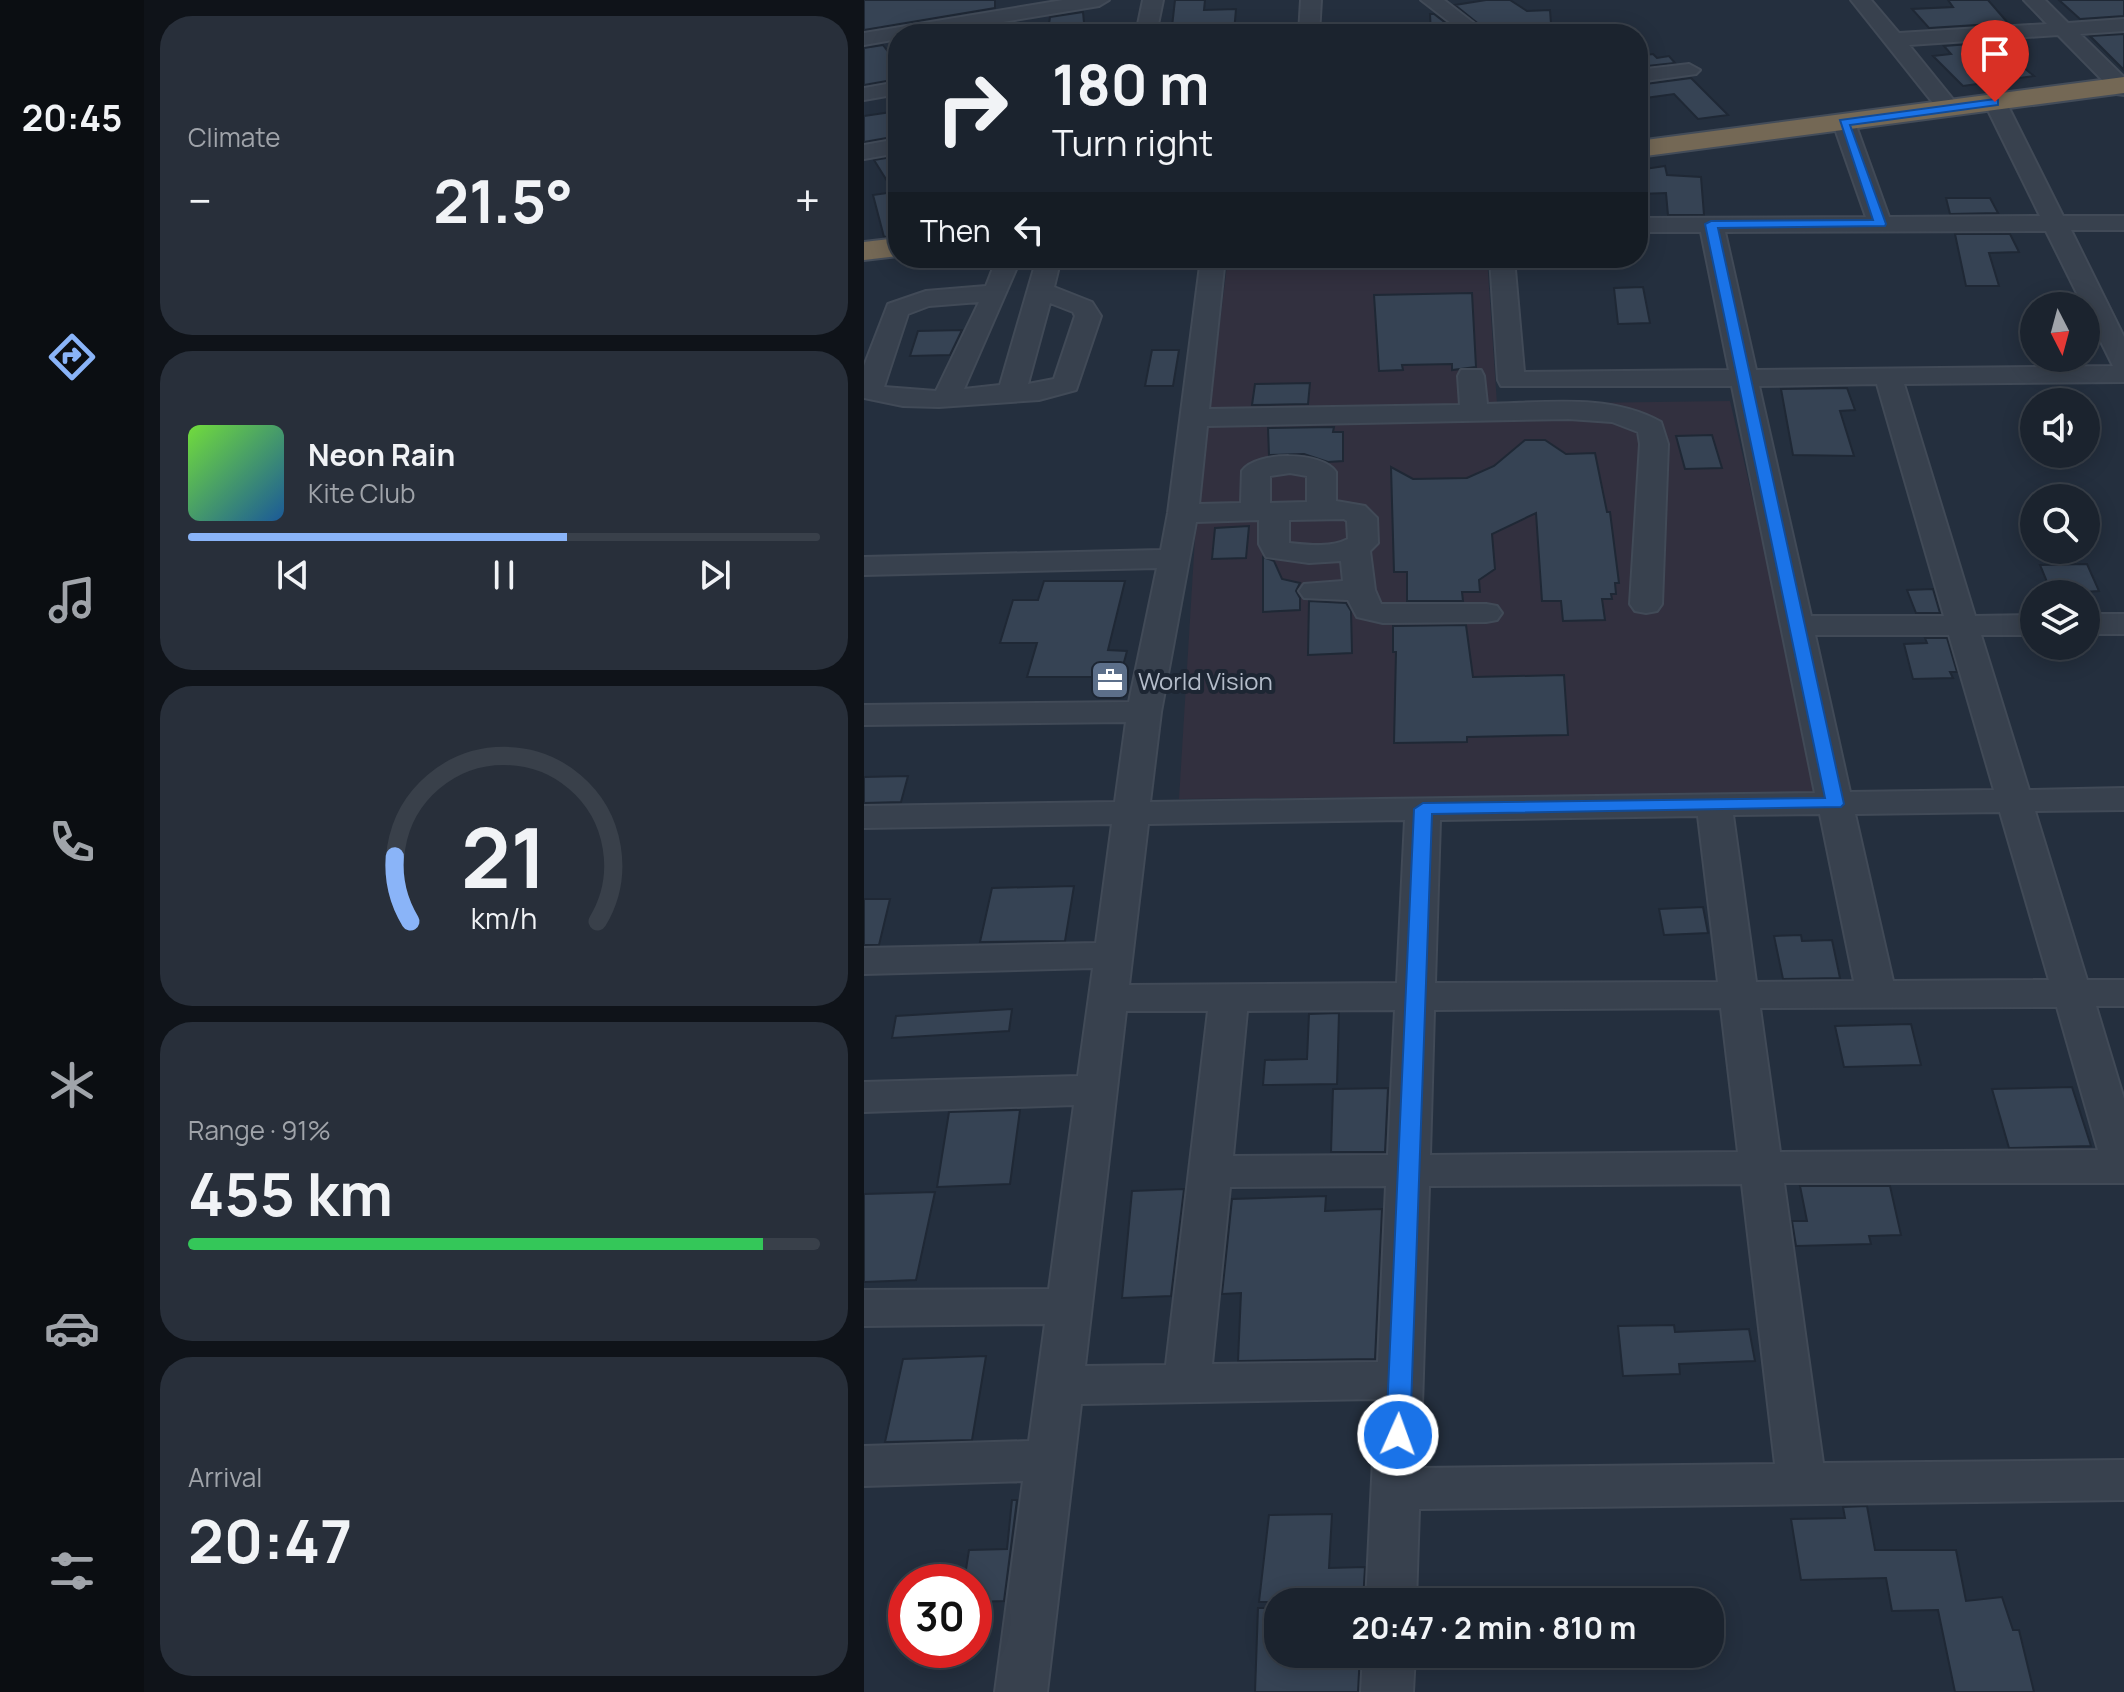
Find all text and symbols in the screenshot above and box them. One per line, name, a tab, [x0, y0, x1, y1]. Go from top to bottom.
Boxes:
pin	[1961, 20, 2029, 102]
icon: arrive	[1973, 32, 2017, 76]
text: 180 m	[1052, 45, 1209, 122]
icon: right	[920, 56, 1024, 160]
text: 20:45	[22, 93, 122, 142]
text: Turn right	[1052, 118, 1213, 167]
text: Climate	[188, 119, 280, 155]
text: 21.5°	[433, 159, 573, 241]
text: −	[188, 170, 212, 230]
text: +	[795, 170, 820, 230]
icon: left	[1007, 208, 1051, 252]
text: Then	[920, 210, 991, 251]
north arrow	[2020, 292, 2100, 372]
map controls	[2020, 292, 2100, 660]
icon: directions	[44, 329, 100, 385]
button: sound	[2020, 388, 2100, 468]
text: Neon Rain	[308, 434, 455, 475]
text: Kite Club	[308, 475, 415, 511]
button: search	[2020, 484, 2100, 564]
icon: previous	[271, 553, 315, 597]
icon: pause	[482, 553, 526, 597]
icon: next	[693, 553, 737, 597]
icon: music	[44, 572, 100, 628]
button: layers	[2020, 580, 2100, 660]
office icon: World Vision	[1089, 659, 1131, 701]
place label: World Vision	[1138, 664, 1273, 697]
text: 21	[461, 799, 547, 913]
icon: phone	[44, 814, 100, 870]
text: km/h	[471, 899, 537, 938]
icon: climate	[44, 1057, 100, 1113]
text: Range · 91%	[188, 1112, 331, 1148]
text: 455 km	[188, 1152, 393, 1234]
icon: car	[44, 1300, 100, 1356]
position arrow	[1356, 1393, 1440, 1477]
text: Arrival	[188, 1459, 262, 1495]
text: 20:47	[188, 1499, 352, 1581]
icon: filters	[44, 1543, 100, 1599]
speed limit sign: 30	[888, 1564, 992, 1668]
text: 20:47 · 2 min · 810 m	[1352, 1607, 1636, 1648]

